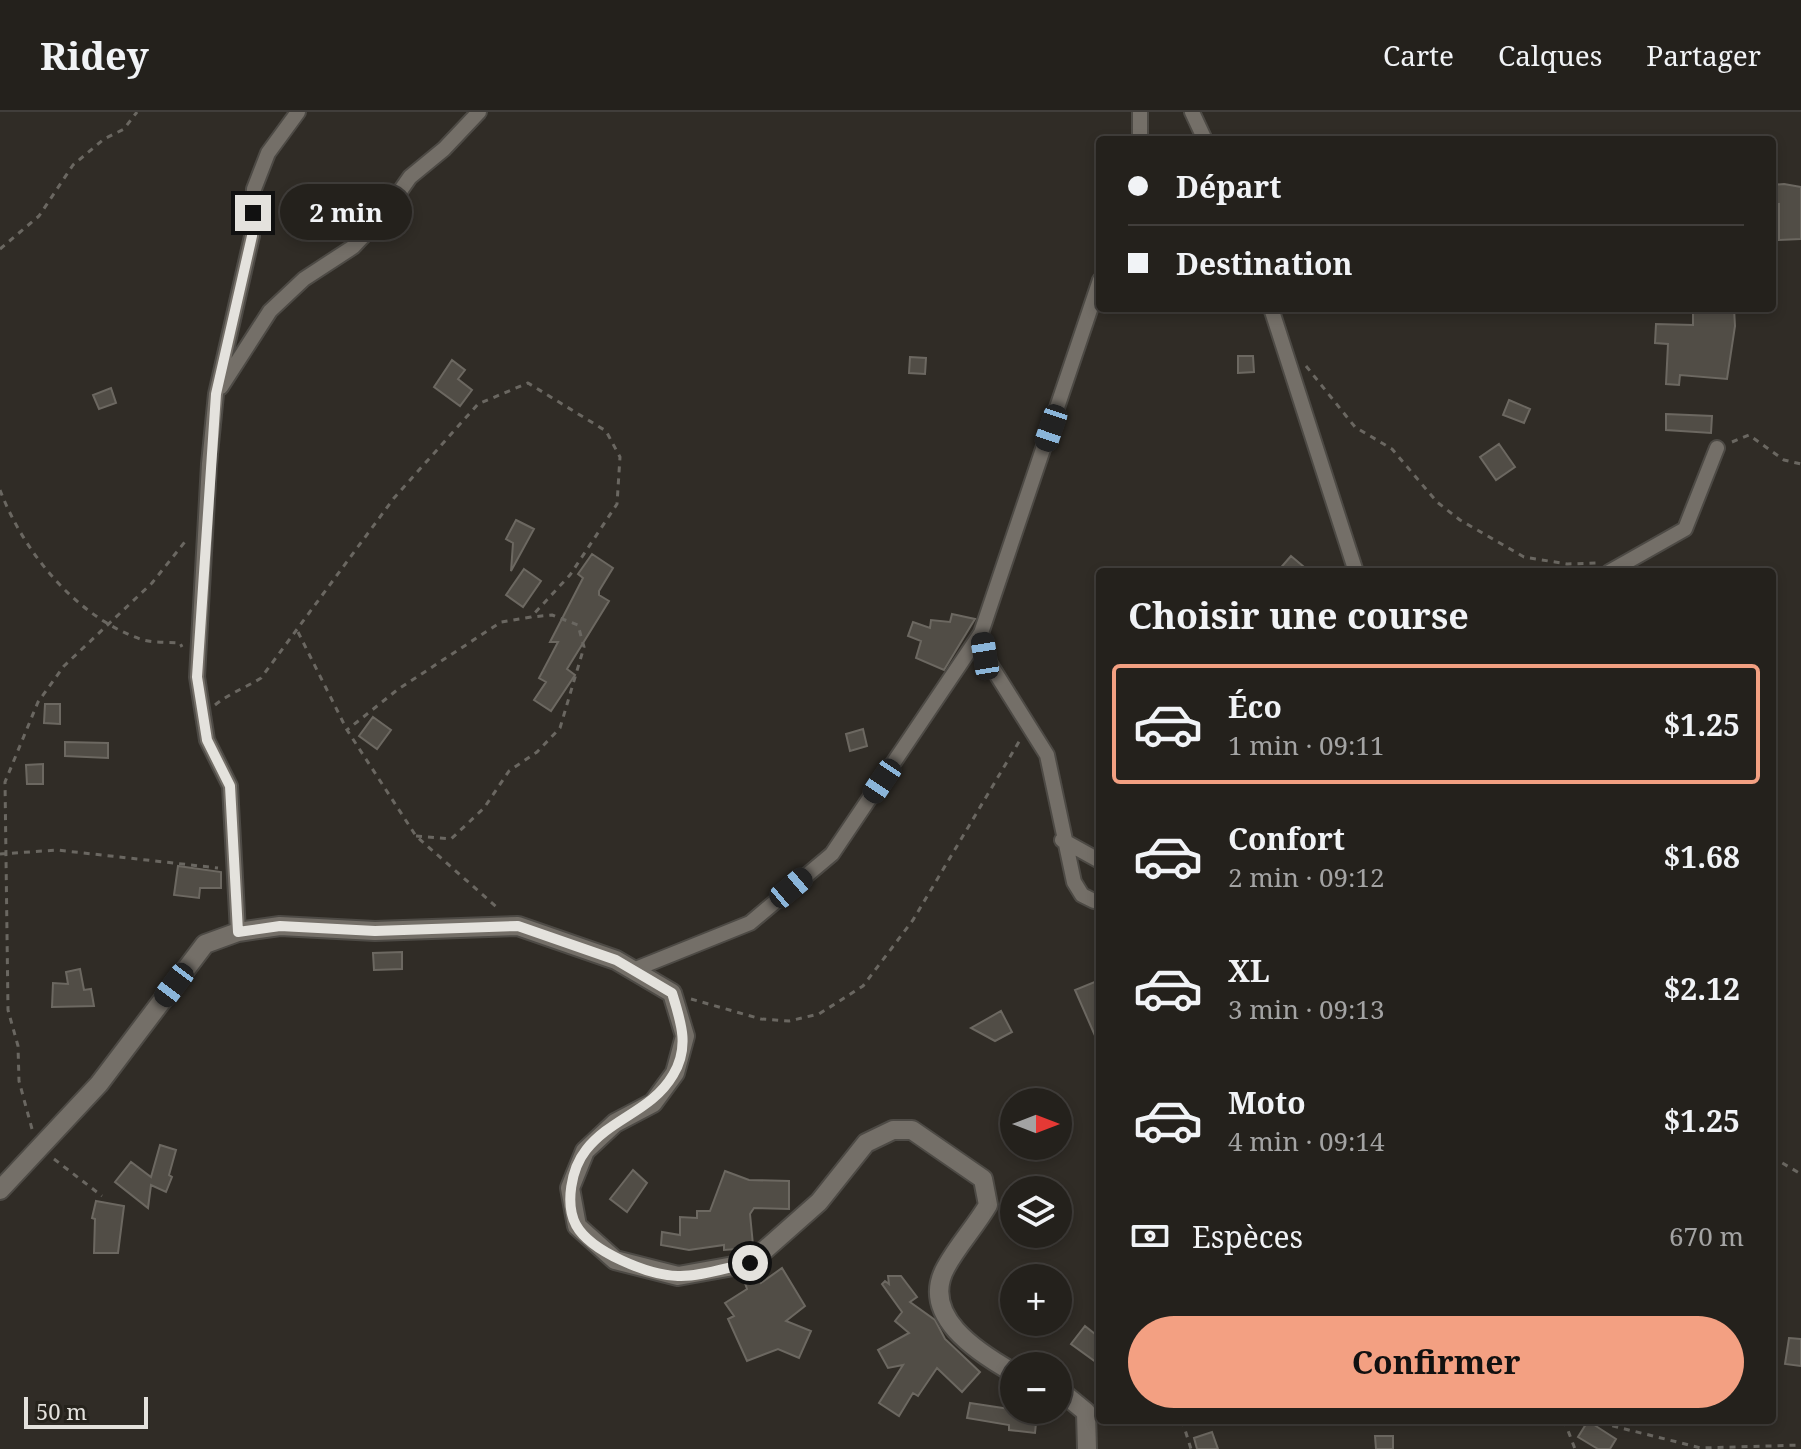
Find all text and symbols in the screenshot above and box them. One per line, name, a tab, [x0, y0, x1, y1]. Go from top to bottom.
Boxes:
text: Ridey	[40, 29, 149, 81]
text: Carte	[1383, 36, 1454, 74]
text: Calques	[1498, 36, 1602, 74]
text: Partager	[1646, 36, 1761, 74]
text: Départ	[1176, 166, 1281, 207]
callout: 2 min	[281, 185, 413, 241]
text: 2 min	[309, 194, 383, 230]
route end	[235, 195, 271, 231]
text: Destination	[1176, 243, 1352, 284]
car	[1032, 401, 1070, 455]
text: Choisir une course	[1128, 591, 1469, 640]
car	[969, 630, 1001, 682]
text: Éco	[1228, 686, 1282, 727]
icon: car	[1132, 688, 1204, 760]
text: $1.25	[1663, 704, 1740, 745]
text: 1 min · 09:11	[1228, 727, 1385, 763]
car	[859, 754, 905, 808]
text: Confort	[1228, 818, 1345, 859]
icon: car	[1132, 820, 1204, 892]
text: $1.68	[1663, 836, 1740, 877]
text: 2 min · 09:12	[1228, 859, 1385, 895]
car	[765, 863, 817, 913]
text: XL	[1228, 950, 1270, 991]
icon: car	[1132, 952, 1204, 1024]
car	[150, 959, 198, 1011]
text: $2.12	[1663, 968, 1740, 1009]
text: 3 min · 09:13	[1228, 991, 1385, 1027]
text: Moto	[1228, 1082, 1306, 1123]
icon: car	[1132, 1084, 1204, 1156]
north arrow	[1000, 1088, 1072, 1160]
map controls	[1000, 1088, 1072, 1424]
text: $1.25	[1663, 1100, 1740, 1141]
text: 4 min · 09:14	[1228, 1123, 1385, 1159]
button: layers	[1000, 1176, 1072, 1248]
icon: cash	[1128, 1214, 1172, 1258]
text: Espèces	[1192, 1216, 1303, 1257]
text: 670 m	[1669, 1218, 1744, 1254]
route start	[732, 1245, 768, 1281]
button: +	[1000, 1264, 1072, 1336]
button: Confirmer	[1128, 1316, 1744, 1408]
button: −	[1000, 1352, 1072, 1424]
scale bar	[24, 1393, 148, 1429]
text: 50 m	[36, 1396, 87, 1426]

